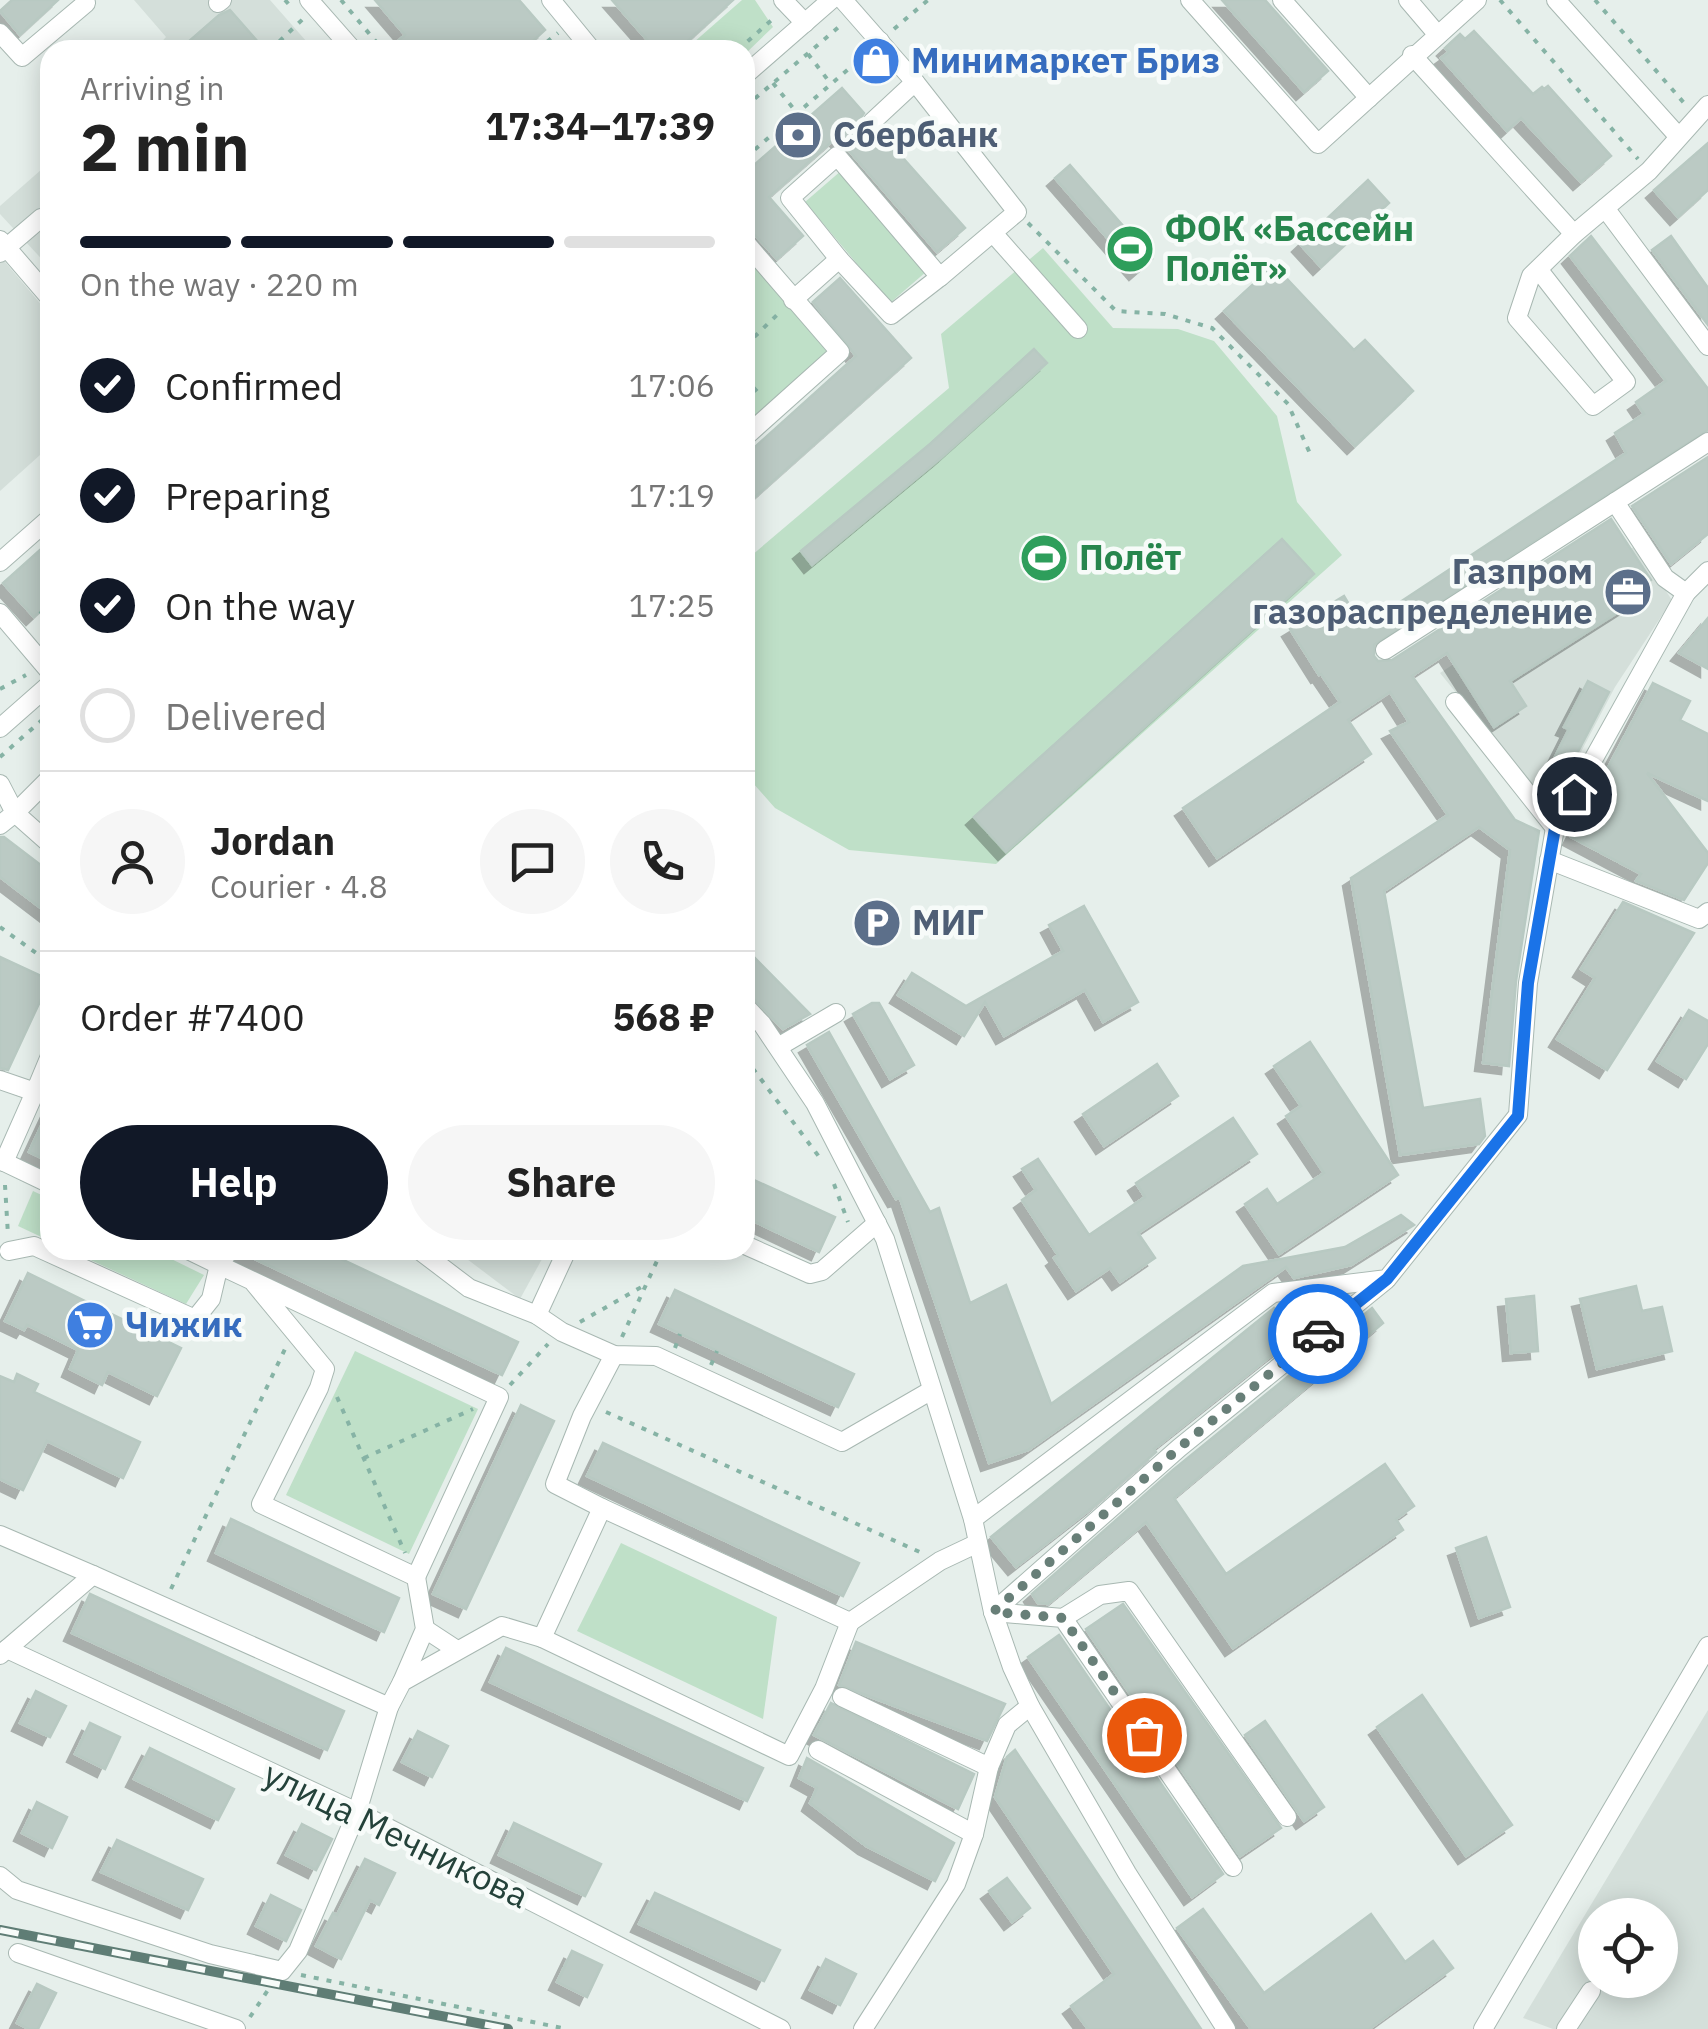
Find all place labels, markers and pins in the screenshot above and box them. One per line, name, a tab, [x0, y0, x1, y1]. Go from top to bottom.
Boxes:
shop icon: Минимаркет Бриз	[850, 35, 902, 87]
place label: Минимаркет Бриз	[911, 37, 1220, 83]
bank icon: Сбербанк	[772, 109, 824, 161]
place label: Сбербанк	[833, 111, 998, 157]
place label: ФОК «Бассейн Полёт»	[1165, 205, 1414, 291]
sports icon: ФОК «Бассейн Полёт»	[1104, 223, 1156, 275]
sports icon: Полёт	[1018, 532, 1070, 584]
place label: Полёт	[1079, 534, 1181, 580]
place label: Газпром газораспределение	[1252, 548, 1593, 634]
office icon: Газпром газораспределение	[1602, 566, 1654, 618]
pin	[1532, 752, 1617, 837]
parking icon: МИГ	[851, 897, 903, 949]
place label: МИГ	[912, 899, 984, 945]
supermarket icon: Чижик	[64, 1299, 116, 1351]
place label: Чижик	[125, 1301, 243, 1347]
pin	[1102, 1693, 1187, 1778]

